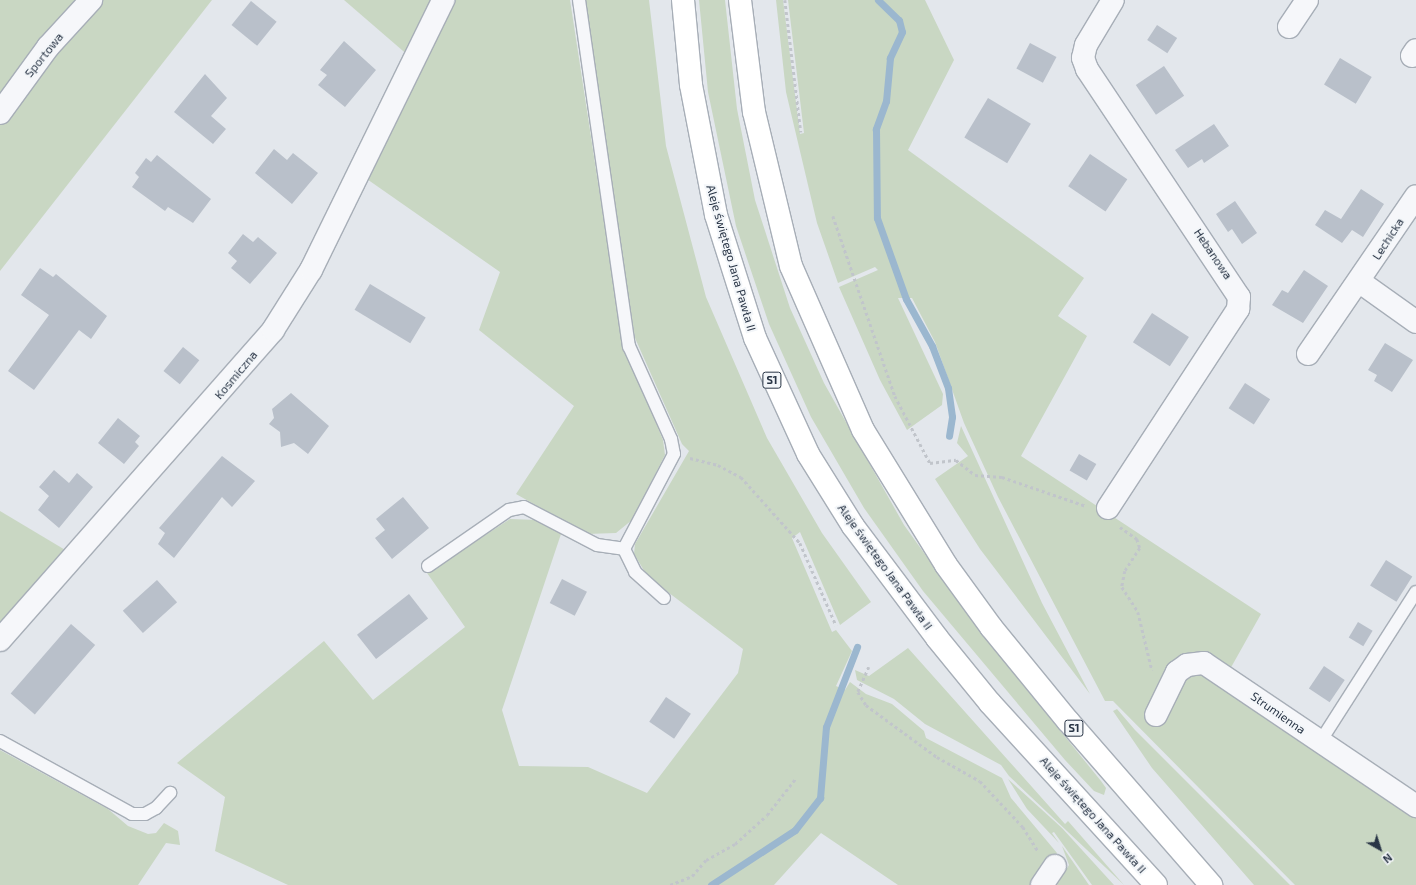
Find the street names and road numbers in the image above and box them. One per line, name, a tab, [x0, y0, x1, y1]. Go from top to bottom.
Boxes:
street label: Sportowa	[22, 30, 66, 80]
street label: Aleje świętego Jana Pawła II	[703, 183, 759, 333]
street label: Lechicka	[1369, 215, 1407, 263]
street label: Hebanowa	[1191, 226, 1235, 282]
street label: Kosmiczna	[212, 348, 260, 402]
road number: S1	[762, 371, 782, 389]
street label: Aleje świętego Jana Pawła II	[834, 501, 936, 633]
street label: Strumienna	[1248, 689, 1308, 737]
road number: S1	[1064, 719, 1084, 737]
street label: Aleje świętego Jana Pawła II	[1037, 754, 1149, 876]

